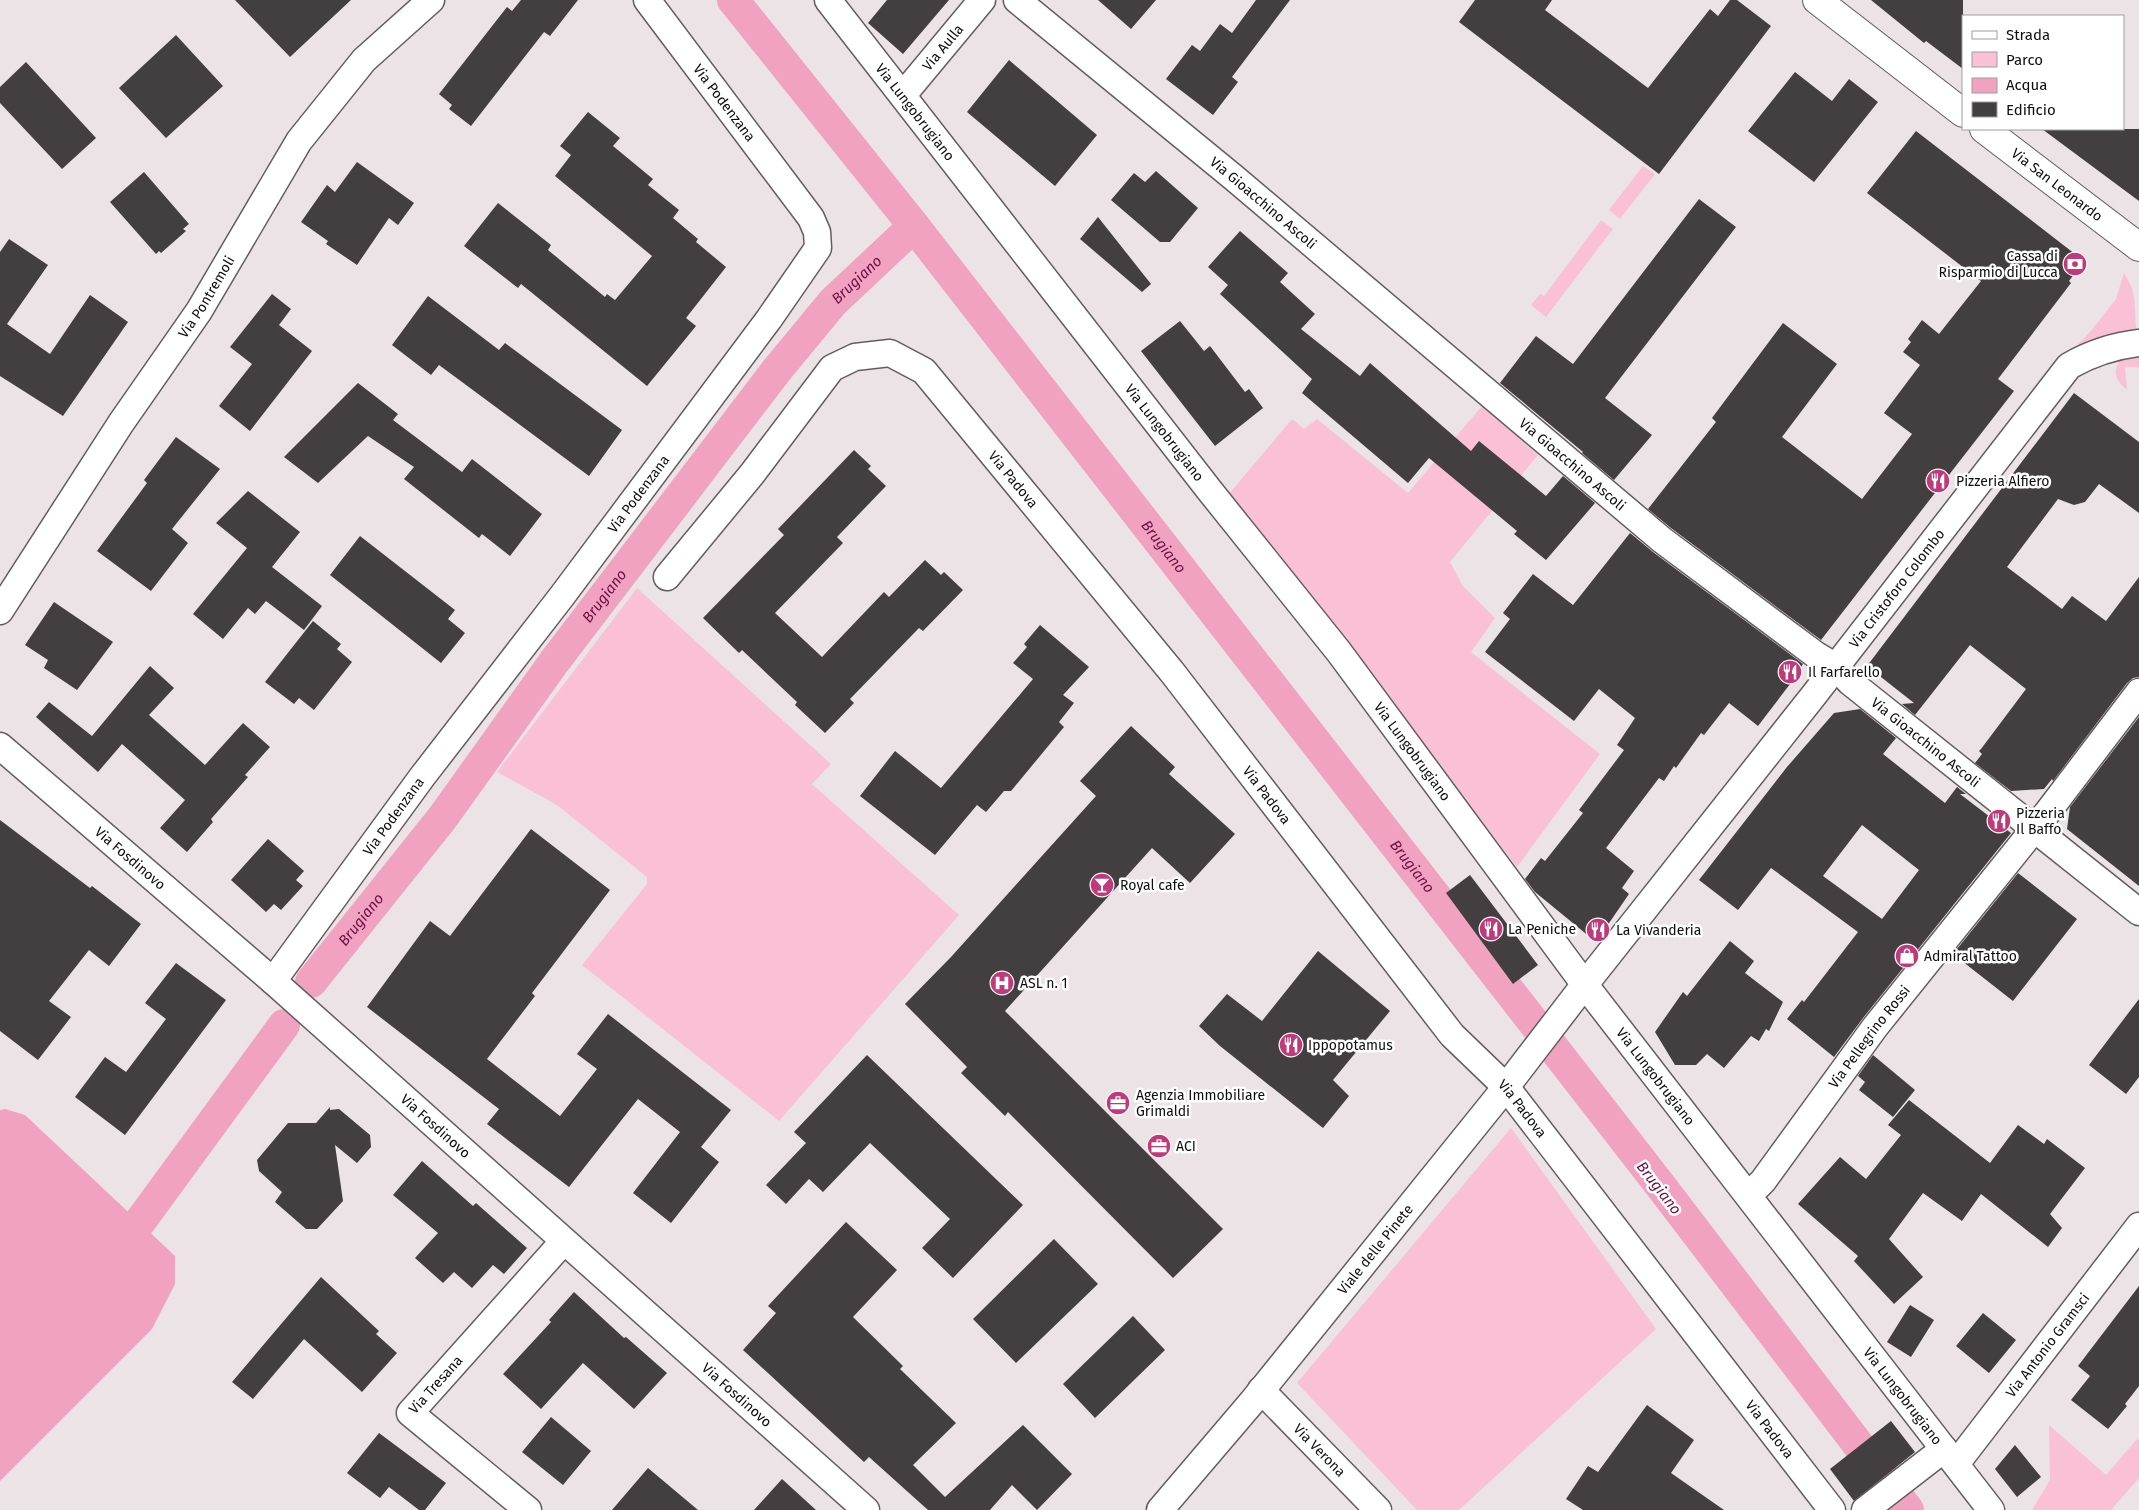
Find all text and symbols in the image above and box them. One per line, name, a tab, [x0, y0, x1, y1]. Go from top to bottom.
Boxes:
legend	[1962, 15, 2124, 130]
street label: Via Aulla	[919, 21, 967, 74]
text: Strada	[2006, 26, 2050, 44]
text: Parco	[2006, 51, 2043, 69]
street label: Via Lungobrugiano	[872, 60, 958, 164]
street label: Via Podenzana	[689, 61, 759, 145]
text: Acqua	[2006, 76, 2047, 94]
text: Edificio	[2006, 101, 2056, 119]
street label: Via San Leonardo	[2008, 145, 2106, 225]
street label: Via Gioacchino Ascoli	[1206, 153, 1320, 253]
place label: Cassa di Risparmio di Lucca	[1938, 248, 2058, 281]
bank icon: Cassa di Risparmio di Lucca	[2062, 251, 2088, 277]
water label: Brugiano	[828, 252, 886, 308]
street label: Via Pontremoli	[175, 253, 238, 341]
street label: Via Lungobrugiano	[1121, 380, 1208, 485]
street label: Via Gioacchino Ascoli	[1516, 414, 1629, 514]
street label: Via Padova	[985, 447, 1042, 511]
street label: Via Podenzana	[604, 452, 673, 536]
restaurant icon: Pizzeria Alfiero	[1925, 468, 1951, 494]
place label: Pizzeria Alfiero	[1956, 473, 2050, 490]
water label: Brugiano	[1137, 517, 1190, 577]
street label: Via Cristoforo Colombo	[1845, 526, 1948, 651]
water label: Brugiano	[578, 566, 630, 626]
restaurant icon: Il Farfarello	[1777, 659, 1803, 685]
place label: Il Farfarello	[1808, 664, 1880, 681]
street label: Via Gioacchino Ascoli	[1868, 694, 1983, 791]
street label: Via Lungobrugiano	[1370, 699, 1455, 804]
street label: Via Padova	[1239, 763, 1295, 828]
street label: Via Podenzana	[359, 774, 428, 859]
place label: Pizzeria Il Baffo	[2016, 805, 2065, 838]
restaurant icon: Pizzeria Il Baffo	[1986, 808, 2012, 834]
street label: Via Fosdinovo	[91, 823, 169, 893]
water label: Brugiano	[1386, 836, 1438, 897]
bar icon: Royal cafe	[1089, 872, 1115, 898]
place label: Royal cafe	[1120, 877, 1185, 894]
water label: Brugiano	[335, 890, 387, 949]
restaurant icon: La Peniche	[1478, 916, 1504, 942]
restaurant icon: La Vivanderia	[1585, 917, 1611, 943]
place label: La Peniche	[1508, 921, 1576, 938]
place label: La Vivanderia	[1616, 922, 1701, 939]
shop icon: Admiral Tattoo	[1894, 943, 1920, 969]
place label: Admiral Tattoo	[1924, 948, 2017, 965]
hospital icon: ASL n. 1	[989, 970, 1015, 996]
place label: ASL n. 1	[1020, 975, 1068, 992]
street label: Via Pellegrino Rossi	[1825, 982, 1914, 1091]
street label: Via Lungobrugiano	[1613, 1024, 1699, 1129]
restaurant icon: Ippopotamus	[1278, 1032, 1304, 1058]
place label: Ippopotamus	[1308, 1037, 1393, 1054]
street label: Via Padova	[1495, 1076, 1550, 1141]
place label: Agenzia Immobiliare Grimaldi	[1136, 1087, 1265, 1120]
street label: Via Fosdinovo	[397, 1090, 474, 1162]
office icon: Agenzia Immobiliare Grimaldi	[1105, 1090, 1131, 1116]
office icon: ACI	[1146, 1133, 1172, 1159]
place label: ACI	[1176, 1138, 1196, 1155]
water label: Brugiano	[1633, 1158, 1685, 1218]
street label: Viale delle Pinete	[1334, 1201, 1416, 1298]
street label: Via Antonio Gramsci	[2002, 1290, 2093, 1401]
street label: Via Lungobrugiano	[1860, 1344, 1946, 1448]
street label: Via Tresana	[405, 1352, 466, 1417]
street label: Via Fosdinovo	[699, 1359, 775, 1431]
street label: Via Padova	[1742, 1397, 1797, 1462]
street label: Via Verona	[1290, 1420, 1349, 1480]

